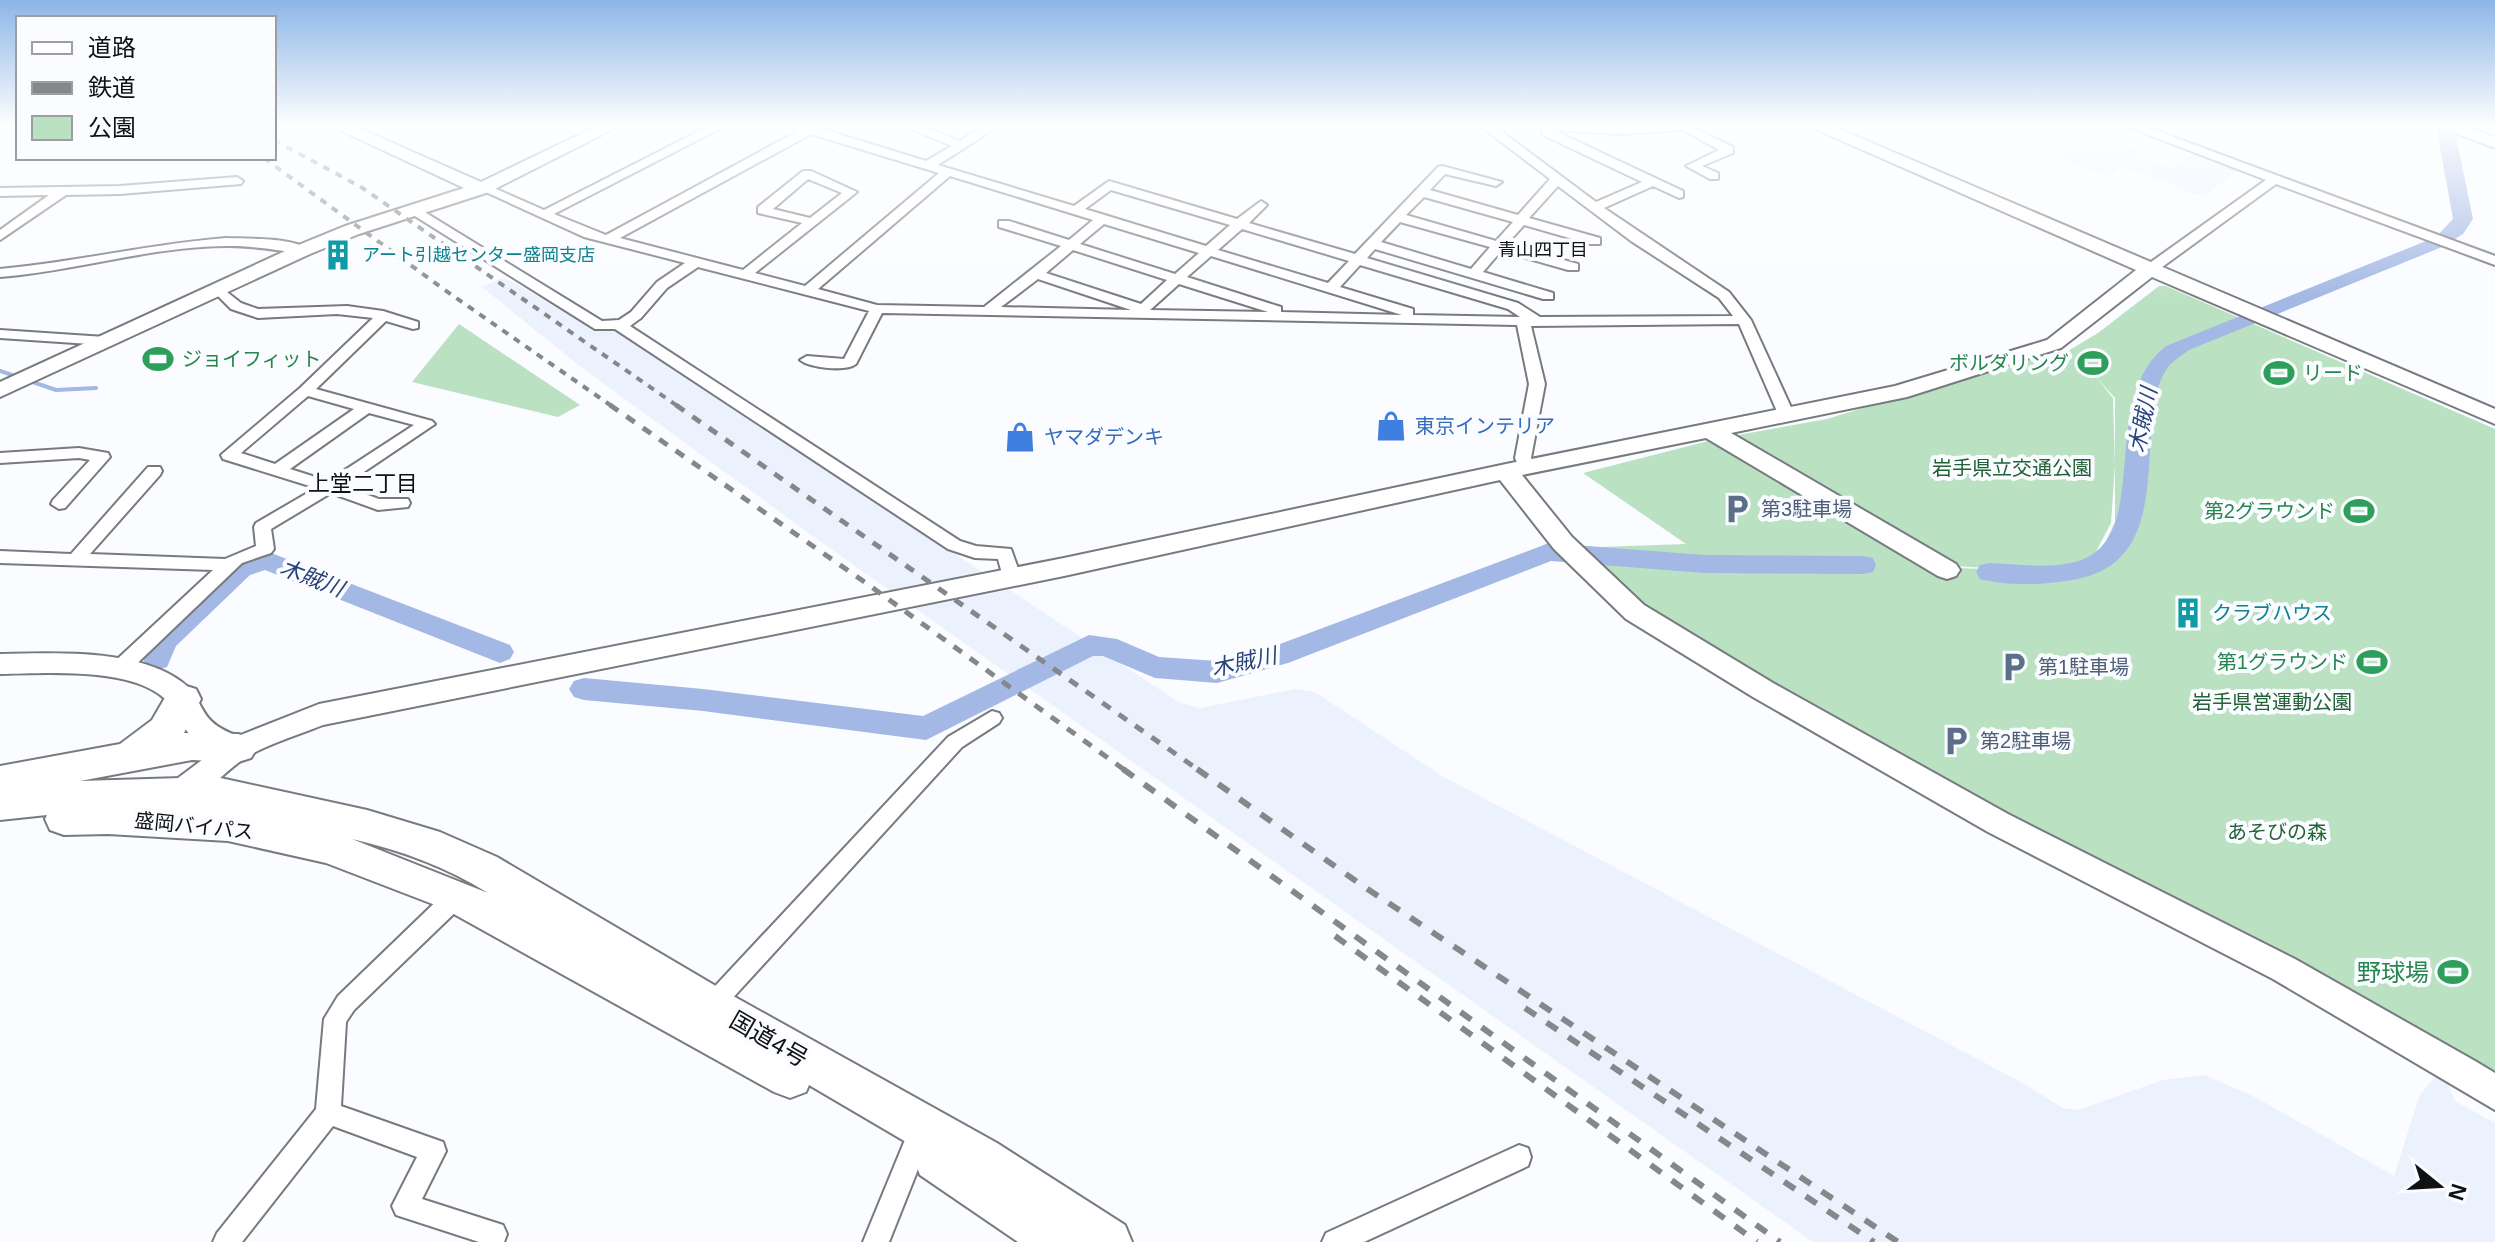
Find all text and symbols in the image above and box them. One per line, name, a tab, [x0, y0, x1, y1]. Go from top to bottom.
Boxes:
legend	[16, 16, 276, 160]
text: 道路	[88, 34, 136, 61]
text: 鉄道	[88, 74, 136, 101]
text: 公園	[88, 114, 136, 141]
building icon: アート引越センター盛岡支店	[321, 238, 355, 272]
district label: 青山四丁目	[1498, 240, 1588, 260]
place label: アート引越センター盛岡支店	[362, 245, 595, 265]
sports icon: ジョイフィット	[141, 342, 175, 376]
sports icon: ボルダリング	[2076, 346, 2110, 380]
place label: ジョイフィット	[182, 348, 322, 370]
place label: ボルダリング	[1949, 352, 2069, 374]
sports icon: リード	[2262, 356, 2296, 390]
place label: リード	[2303, 362, 2363, 384]
water label: 木賊川	[2124, 383, 2162, 455]
shop icon: 東京インテリア	[1374, 409, 1408, 443]
place label: 東京インテリア	[1415, 415, 1555, 437]
shop icon: ヤマダデンキ	[1003, 420, 1037, 454]
place label: ヤマダデンキ	[1044, 426, 1164, 448]
park label: 岩手県立交通公園	[1932, 457, 2092, 479]
district label: 上堂二丁目	[308, 471, 418, 496]
parking icon: 第3駐車場	[1720, 492, 1754, 526]
sports icon: 第2グラウンド	[2342, 494, 2376, 528]
place label: 第3駐車場	[1761, 498, 1852, 520]
place label: 第2グラウンド	[2204, 500, 2335, 522]
water label: 木賊川	[277, 555, 349, 602]
building icon: クラブハウス	[2171, 596, 2205, 630]
place label: クラブハウス	[2212, 602, 2332, 624]
water label: 木賊川	[1209, 642, 1281, 681]
sports icon: 第1グラウンド	[2355, 645, 2389, 679]
parking icon: 第1駐車場	[1997, 650, 2031, 684]
place label: 第1グラウンド	[2217, 651, 2348, 673]
place label: 第1駐車場	[2038, 656, 2129, 678]
park label: 岩手県営運動公園	[2192, 691, 2352, 713]
parking icon: 第2駐車場	[1939, 724, 1973, 758]
place label: 第2駐車場	[1980, 730, 2071, 752]
street label: 盛岡バイパス	[133, 809, 255, 843]
park label: あそびの森	[2227, 821, 2327, 843]
sports icon: 野球場	[2436, 955, 2470, 989]
place label: 野球場	[2357, 959, 2429, 986]
street label: 国道4号	[725, 1006, 813, 1072]
north arrow	[2399, 1146, 2479, 1226]
text: N	[2443, 1181, 2472, 1203]

